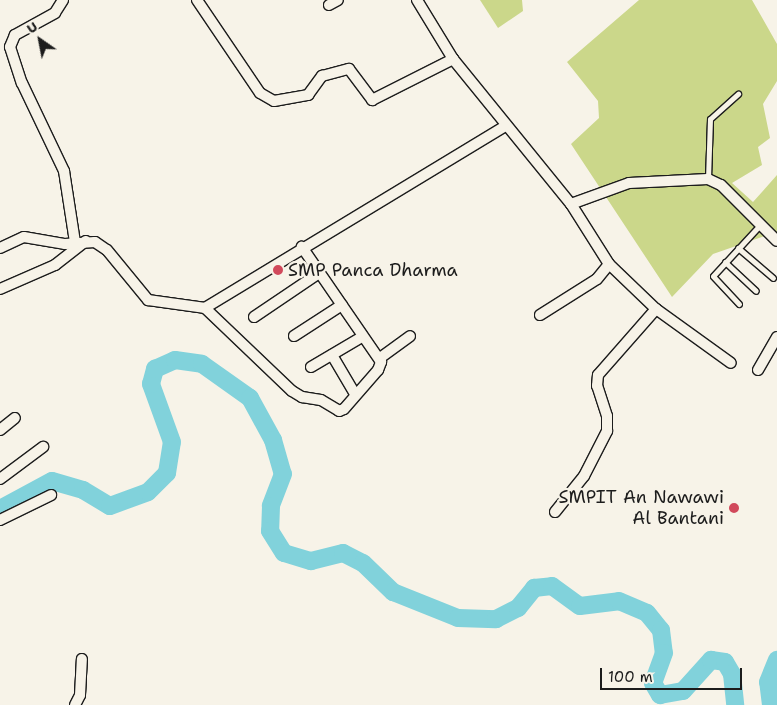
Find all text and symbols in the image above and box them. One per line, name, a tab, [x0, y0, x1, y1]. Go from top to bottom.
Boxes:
north arrow	[15, 15, 65, 65]
text: U	[23, 17, 41, 38]
place label: SMP Panca Dharma	[288, 259, 458, 281]
marker: SMP Panca Dharma	[272, 264, 284, 276]
place label: SMPIT An Nawawi Al Bantani	[559, 487, 724, 530]
marker: SMPIT An Nawawi Al Bantani	[728, 502, 740, 514]
scale bar	[602, 658, 744, 690]
text: 100 m	[608, 667, 653, 687]

